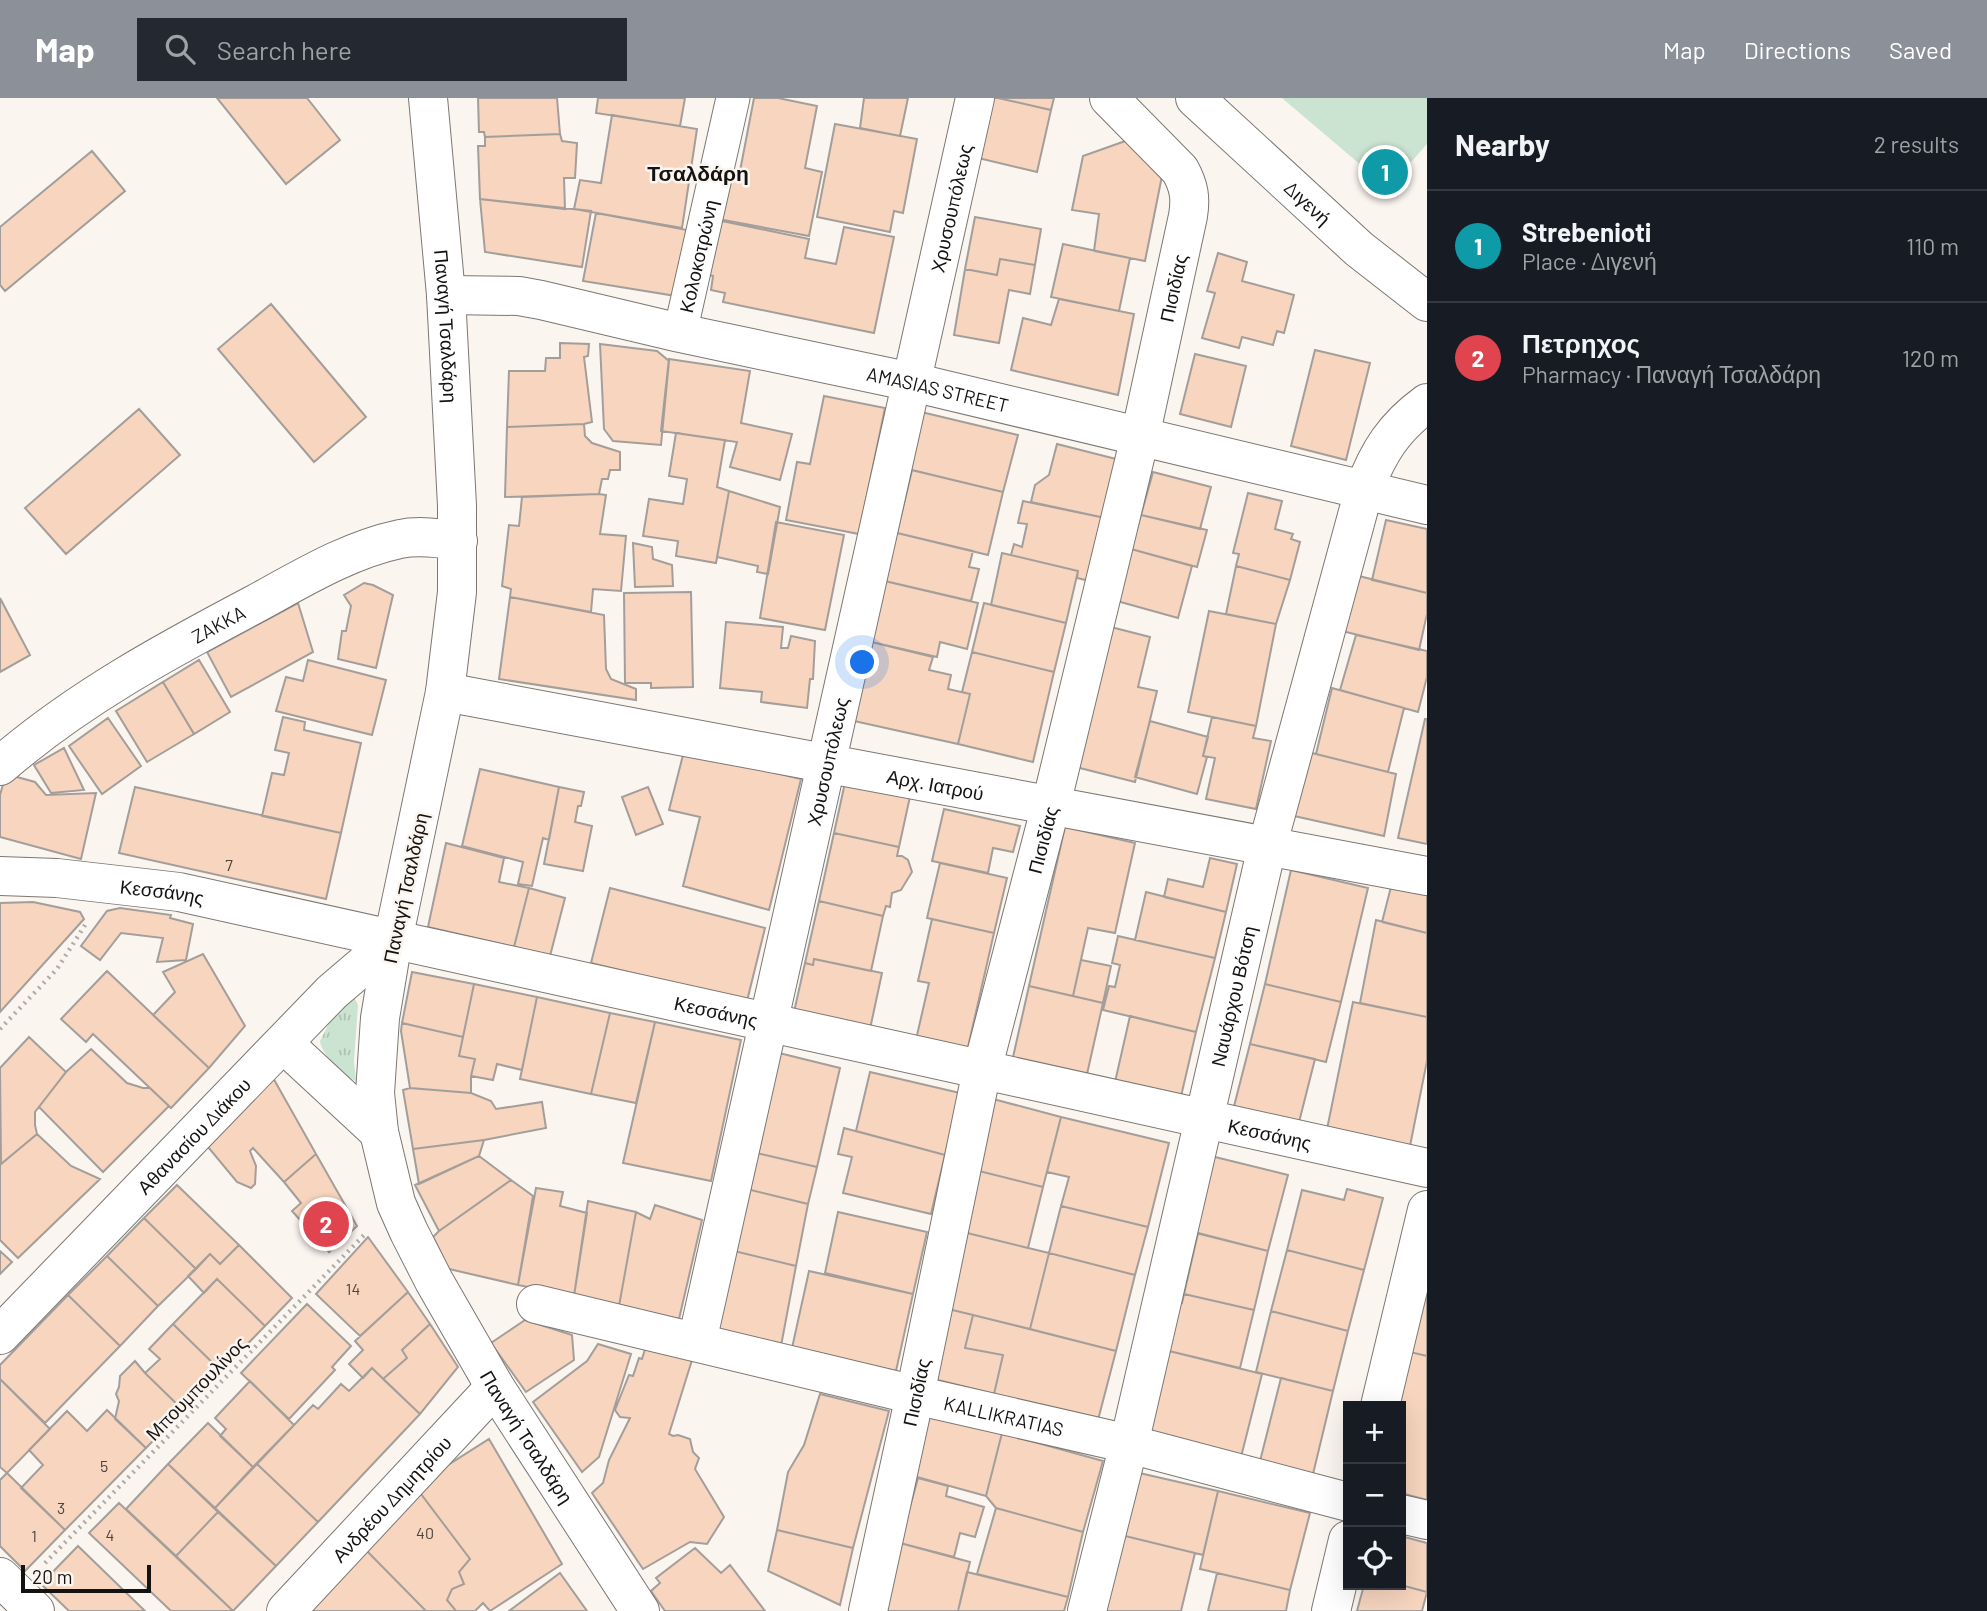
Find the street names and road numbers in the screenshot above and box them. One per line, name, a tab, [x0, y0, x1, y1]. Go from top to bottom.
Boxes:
street label: Χρυσουπόλεως	[925, 141, 976, 274]
street label: Διγενή	[1280, 175, 1336, 229]
street label: Κολοκοτρώνη	[673, 197, 721, 315]
street label: Παναγή Τσαλδάρη	[430, 249, 463, 403]
street label: Πισιδίας	[1154, 252, 1191, 324]
street label: AMASIAS STREET	[865, 361, 1011, 416]
street label: ZAKKA	[187, 600, 249, 647]
street label: Χρυσουπόλεως	[801, 695, 852, 828]
street label: Αρχ. Ιατρού	[885, 764, 986, 804]
street label: Πισιδίας	[1022, 803, 1062, 876]
street label: Παναγή Τσαλδάρη	[378, 811, 432, 965]
street label: Κεσσάνης	[119, 874, 206, 909]
street label: Ναυάρχου Βότση	[1205, 923, 1260, 1069]
street label: Κεσσάνης	[672, 990, 760, 1031]
street label: Αθανασίου Διάκου	[132, 1072, 255, 1198]
street label: Κεσσάνης	[1226, 1113, 1314, 1154]
street label: Μπουμπουλίνος	[141, 1331, 251, 1445]
street label: Πισιδίας	[897, 1356, 934, 1428]
street label: Παναγή Τσαλδάρη	[476, 1366, 579, 1507]
street label: KALLIKRATIAS	[942, 1391, 1066, 1440]
street label: Ανδρέου Δημητρίου	[327, 1431, 455, 1566]

